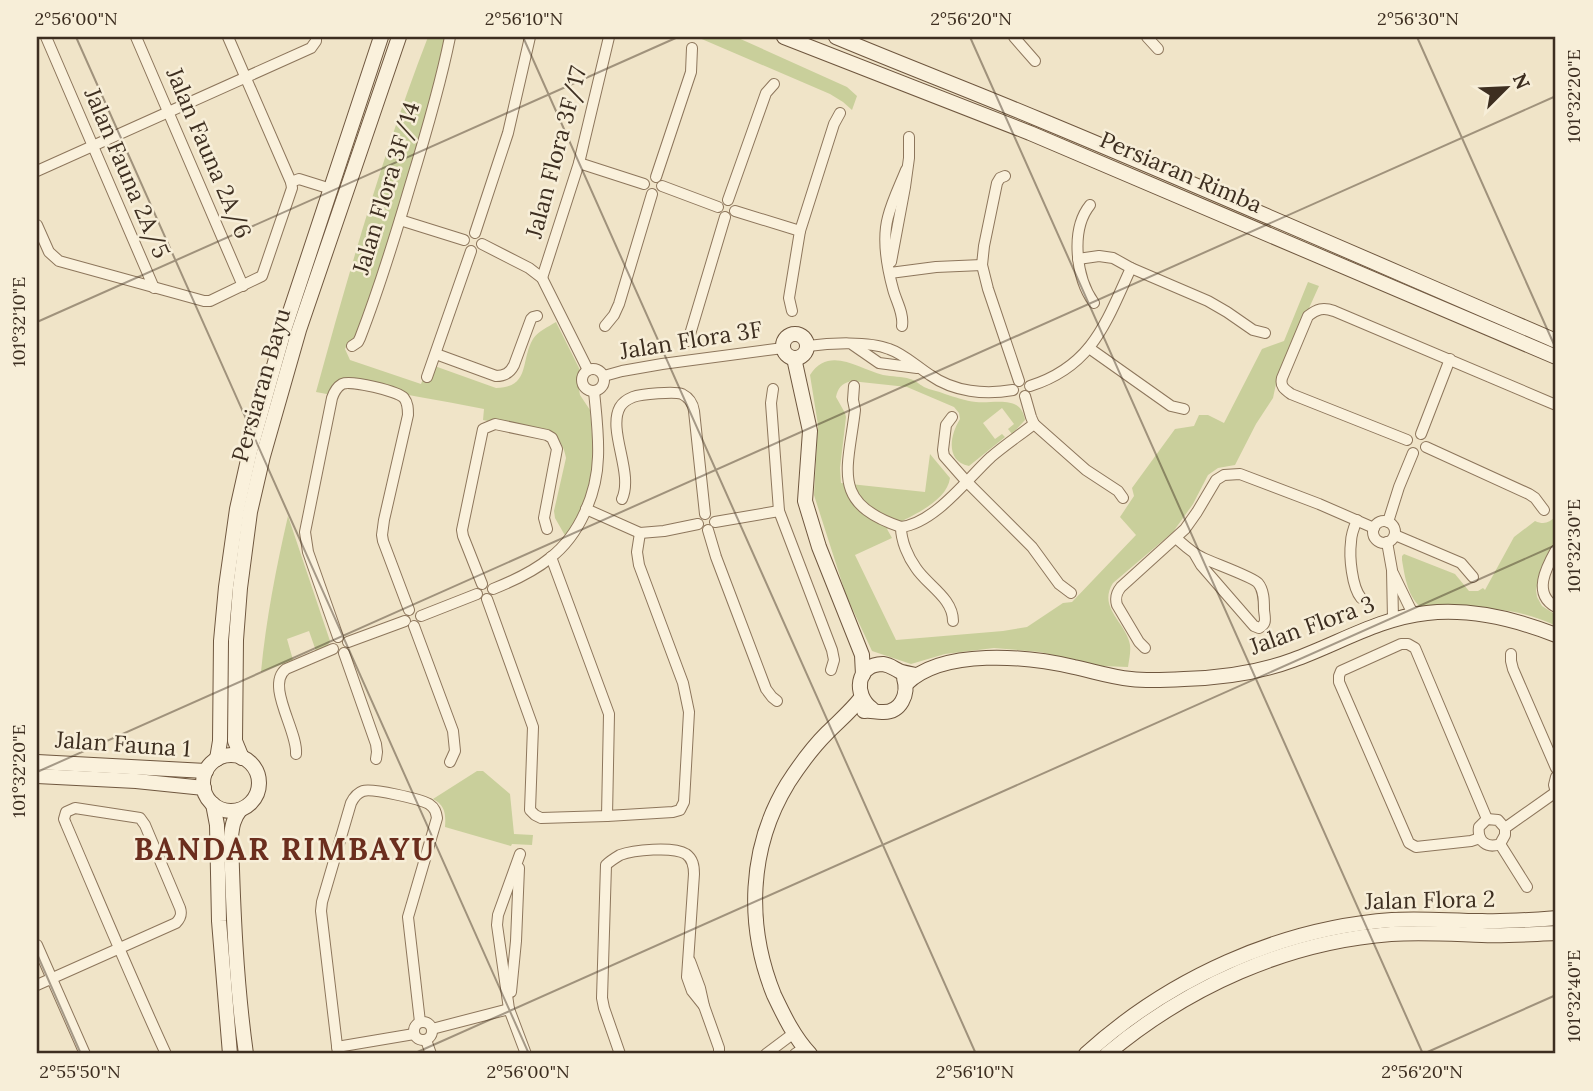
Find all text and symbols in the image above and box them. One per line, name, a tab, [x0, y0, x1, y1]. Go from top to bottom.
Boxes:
text: 2°56'00"N	[34, 7, 118, 30]
text: 2°56'10"N	[485, 7, 563, 30]
text: 2°56'20"N	[930, 7, 1012, 30]
text: 2°56'30"N	[1377, 7, 1459, 30]
text: 101°32'20"E	[1562, 49, 1585, 143]
north arrow	[1470, 52, 1540, 122]
street label: Jalan Fauna 2A/6	[159, 62, 259, 243]
street label: Jalan Flora 3F/17	[518, 62, 593, 242]
text: N	[1508, 69, 1536, 93]
street label: Jalan Fauna 2A/5	[77, 82, 176, 263]
street label: Jalan Flora 3F/14	[345, 98, 426, 279]
street label: Persiaran Rimba	[1096, 124, 1267, 219]
text: 101°32'10"E	[7, 277, 30, 367]
street label: Persiaran Bayu	[225, 304, 296, 465]
street label: Jalan Flora 3F	[617, 314, 765, 365]
text: 101°32'30"E	[1562, 499, 1585, 593]
street label: Jalan Flora 3	[1244, 588, 1378, 661]
text: 101°32'20"E	[7, 724, 30, 818]
street label: Jalan Fauna 1	[53, 724, 192, 763]
district label: BANDAR RIMBAYU	[134, 830, 436, 868]
street label: Jalan Flora 2	[1363, 884, 1496, 915]
text: 101°32'40"E	[1562, 950, 1585, 1042]
text: 2°55'50"N	[39, 1060, 121, 1083]
text: 2°56'00"N	[486, 1060, 570, 1083]
text: 2°56'10"N	[936, 1060, 1014, 1083]
text: 2°56'20"N	[1381, 1060, 1463, 1083]

